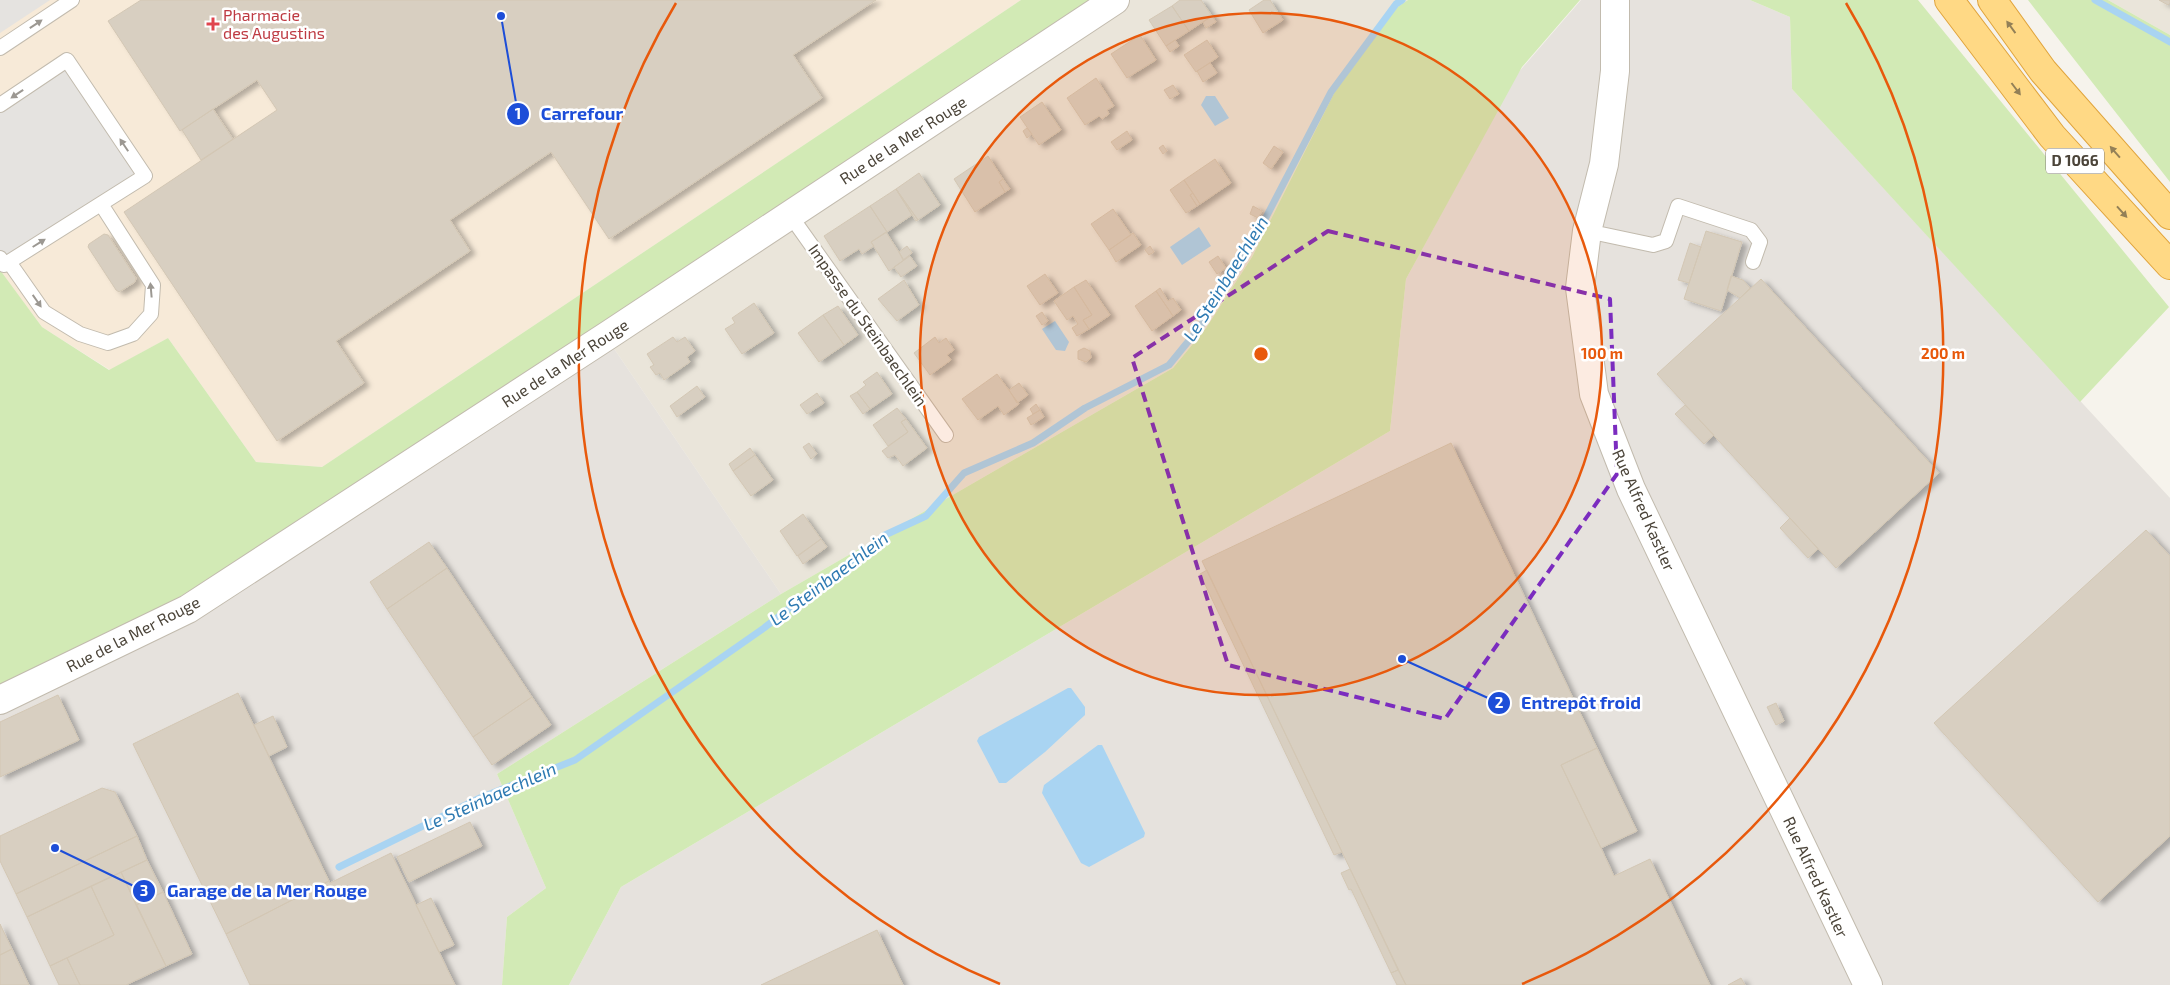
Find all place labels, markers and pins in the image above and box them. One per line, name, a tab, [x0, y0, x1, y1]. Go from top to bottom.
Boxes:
place label: Pharmacie des Augustins	[223, 5, 325, 42]
marker: Pharmacie des Augustins	[207, 18, 219, 30]
callout: Carrefour	[505, 98, 633, 131]
centre of rings	[1252, 345, 1270, 363]
callout: Entrepôt froid	[1486, 687, 1651, 720]
callout: Garage de la Mer Rouge	[131, 874, 377, 907]

